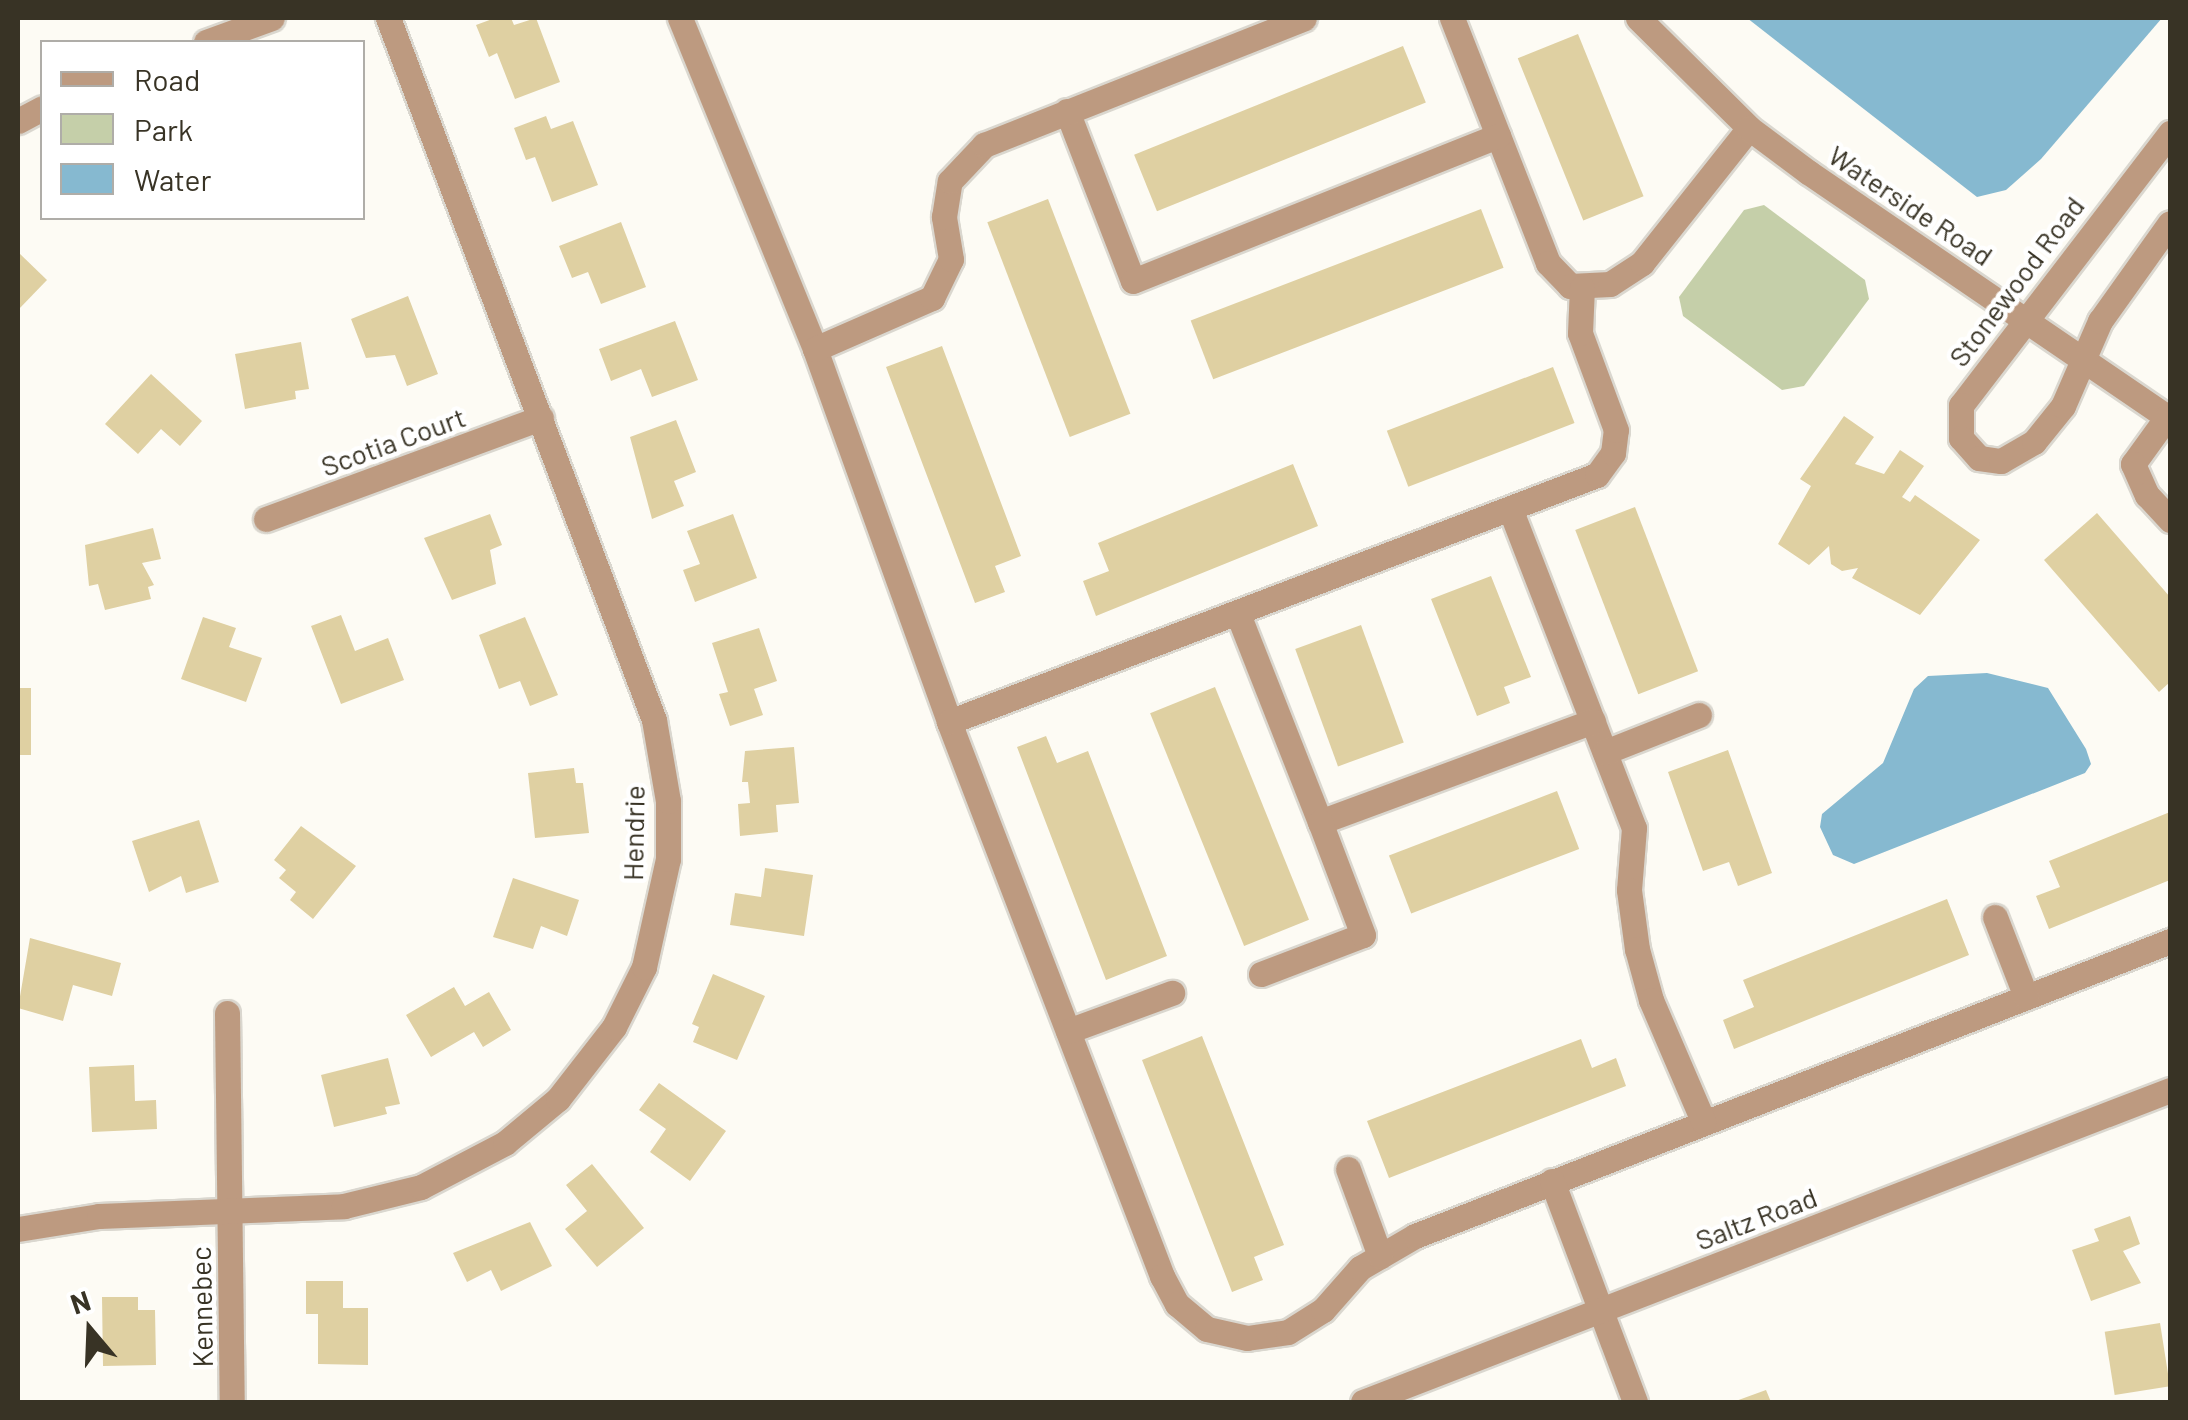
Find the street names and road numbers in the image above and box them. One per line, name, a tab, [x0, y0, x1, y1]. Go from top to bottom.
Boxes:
street label: Waterside Road	[1823, 138, 1999, 272]
street label: Stonewood Road	[1941, 189, 2091, 373]
street label: Scotia Court	[316, 399, 470, 483]
street label: Hendrie	[615, 785, 651, 881]
street label: Saltz Road	[1691, 1180, 1821, 1256]
street label: Kennebec	[183, 1246, 219, 1368]

